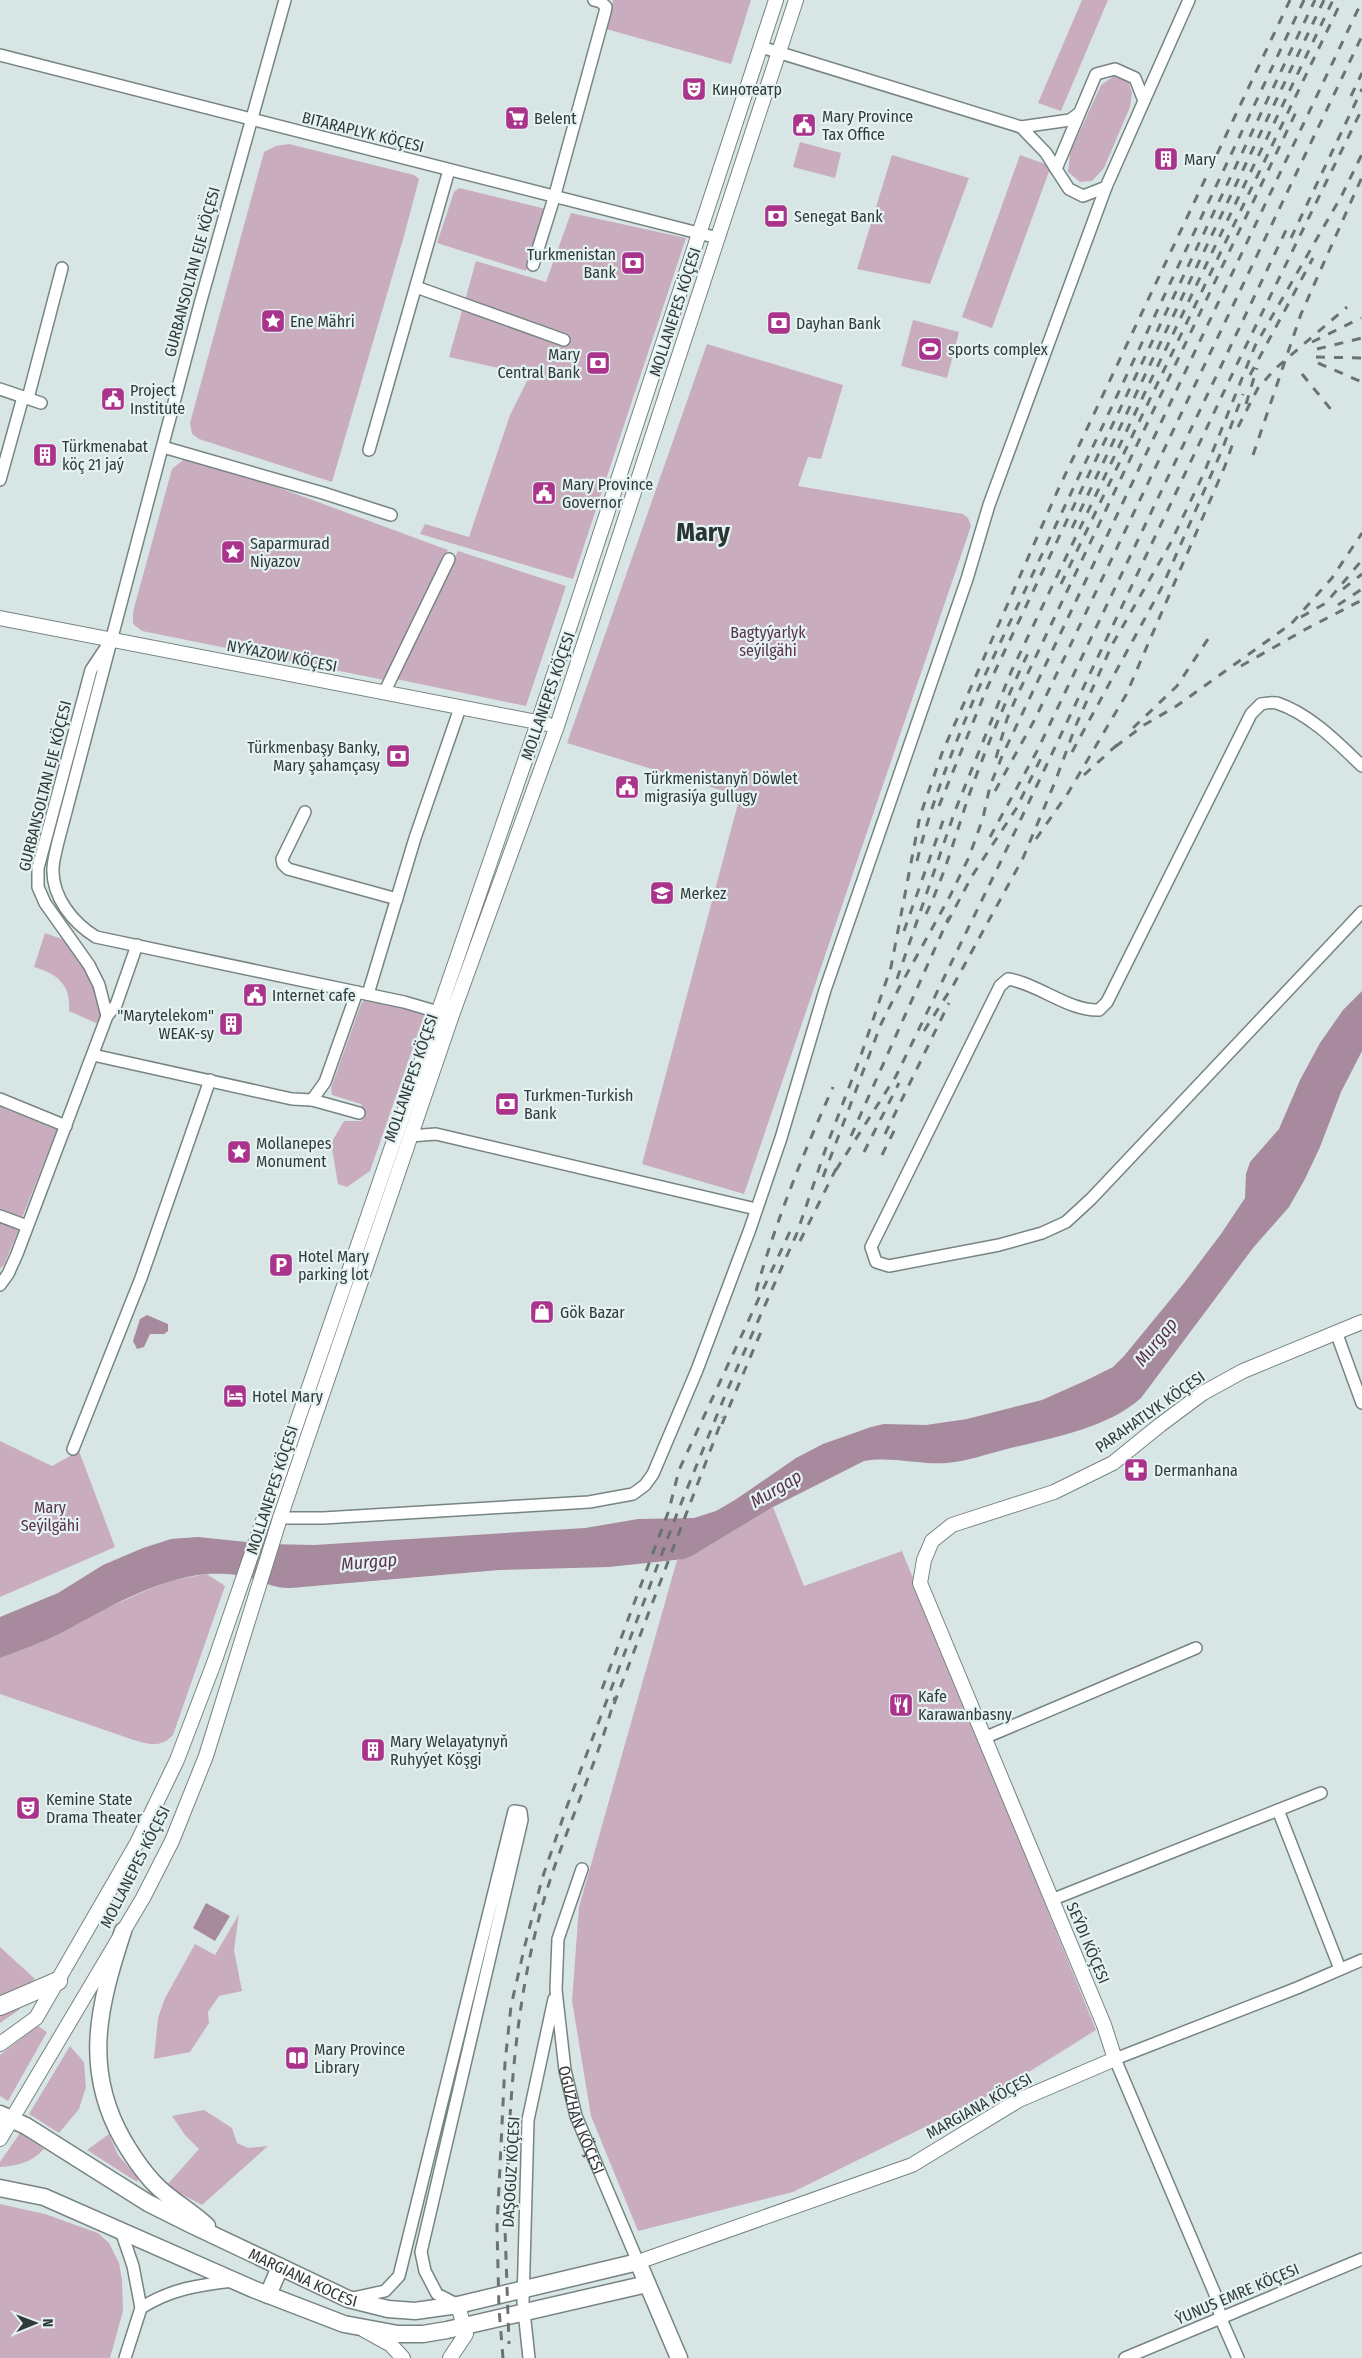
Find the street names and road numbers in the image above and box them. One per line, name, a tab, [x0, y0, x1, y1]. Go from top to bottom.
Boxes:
street label: BITARAPLYK KÖÇESI	[300, 108, 426, 157]
street label: GURBANSOLTAN EJE KÖÇESI	[160, 185, 225, 359]
street label: MOLLANEPES KÖÇESI	[645, 245, 706, 379]
street label: MOLLANEPES KÖÇESI	[517, 629, 580, 763]
street label: NYÝAZOW KÖÇESI	[225, 636, 339, 677]
street label: GURBANSOLTAN EJE KÖÇESI	[15, 699, 76, 874]
street label: MOLLANEPES KÖÇESI	[380, 1011, 443, 1145]
street label: PARAHATLYK KÖÇESI	[1092, 1367, 1209, 1458]
street label: MOLLANEPES KÖÇESI	[242, 1423, 303, 1557]
street label: MOLLANEPES KÖÇESI	[96, 1803, 175, 1932]
street label: SEÝDI KÖÇESI	[1061, 1899, 1114, 1987]
street label: OGUZHAN KÖÇESI	[555, 2064, 609, 2177]
street label: MARGIANA KÖÇESI	[923, 2069, 1036, 2144]
street label: DAŞOGUZ KÖÇESI	[499, 2116, 524, 2228]
street label: MARGIANA KOCESI	[246, 2244, 359, 2310]
street label: ÝUNUS EMRE KÖÇESI	[1172, 2259, 1302, 2330]

